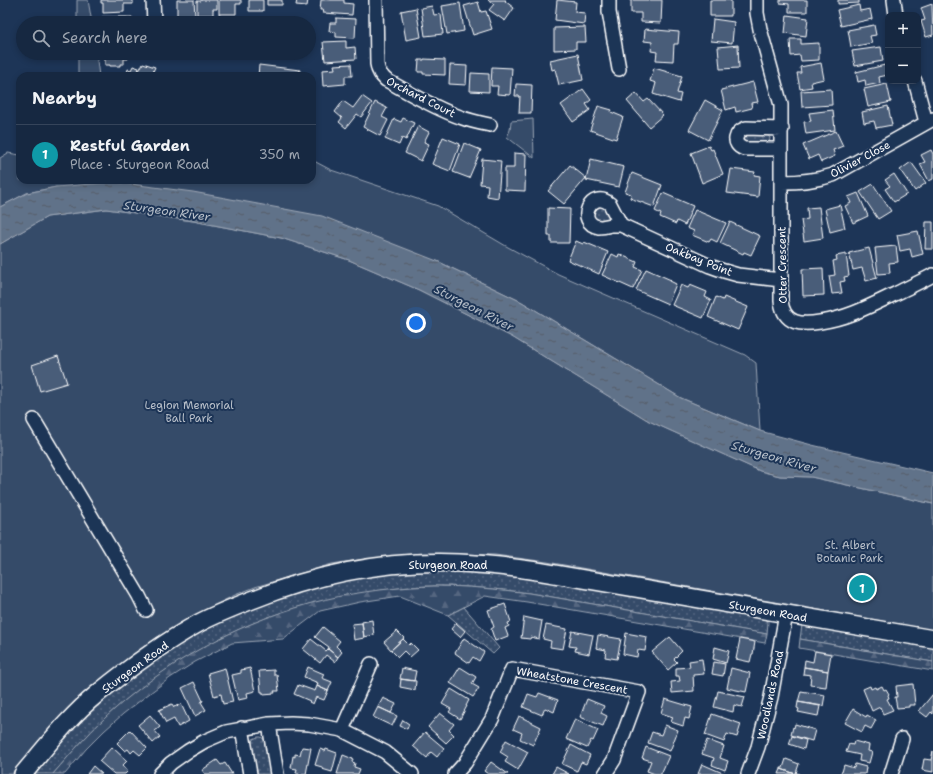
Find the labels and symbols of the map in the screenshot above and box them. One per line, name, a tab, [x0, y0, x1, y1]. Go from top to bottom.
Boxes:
street label: Orchard Court	[384, 74, 458, 121]
street label: Olivier Close	[828, 137, 893, 182]
water label: Sturgeon River	[123, 197, 212, 225]
street label: Otter Crescent	[774, 226, 791, 304]
street label: Oakbay Point	[663, 239, 735, 280]
water label: Sturgeon River	[431, 281, 517, 335]
your location	[406, 313, 426, 333]
park label: Legion Memorial Ball Park	[144, 398, 234, 426]
water label: Sturgeon River	[730, 437, 819, 477]
park label: St. Albert Botanic Park	[817, 538, 883, 566]
street label: Sturgeon Road	[408, 558, 488, 573]
pin: 1	[849, 573, 875, 603]
street label: Sturgeon Road	[728, 597, 808, 626]
street label: Sturgeon Road	[99, 638, 172, 697]
street label: Woodlands Road	[754, 649, 787, 741]
street label: Wheatstone Crescent	[515, 663, 629, 698]

